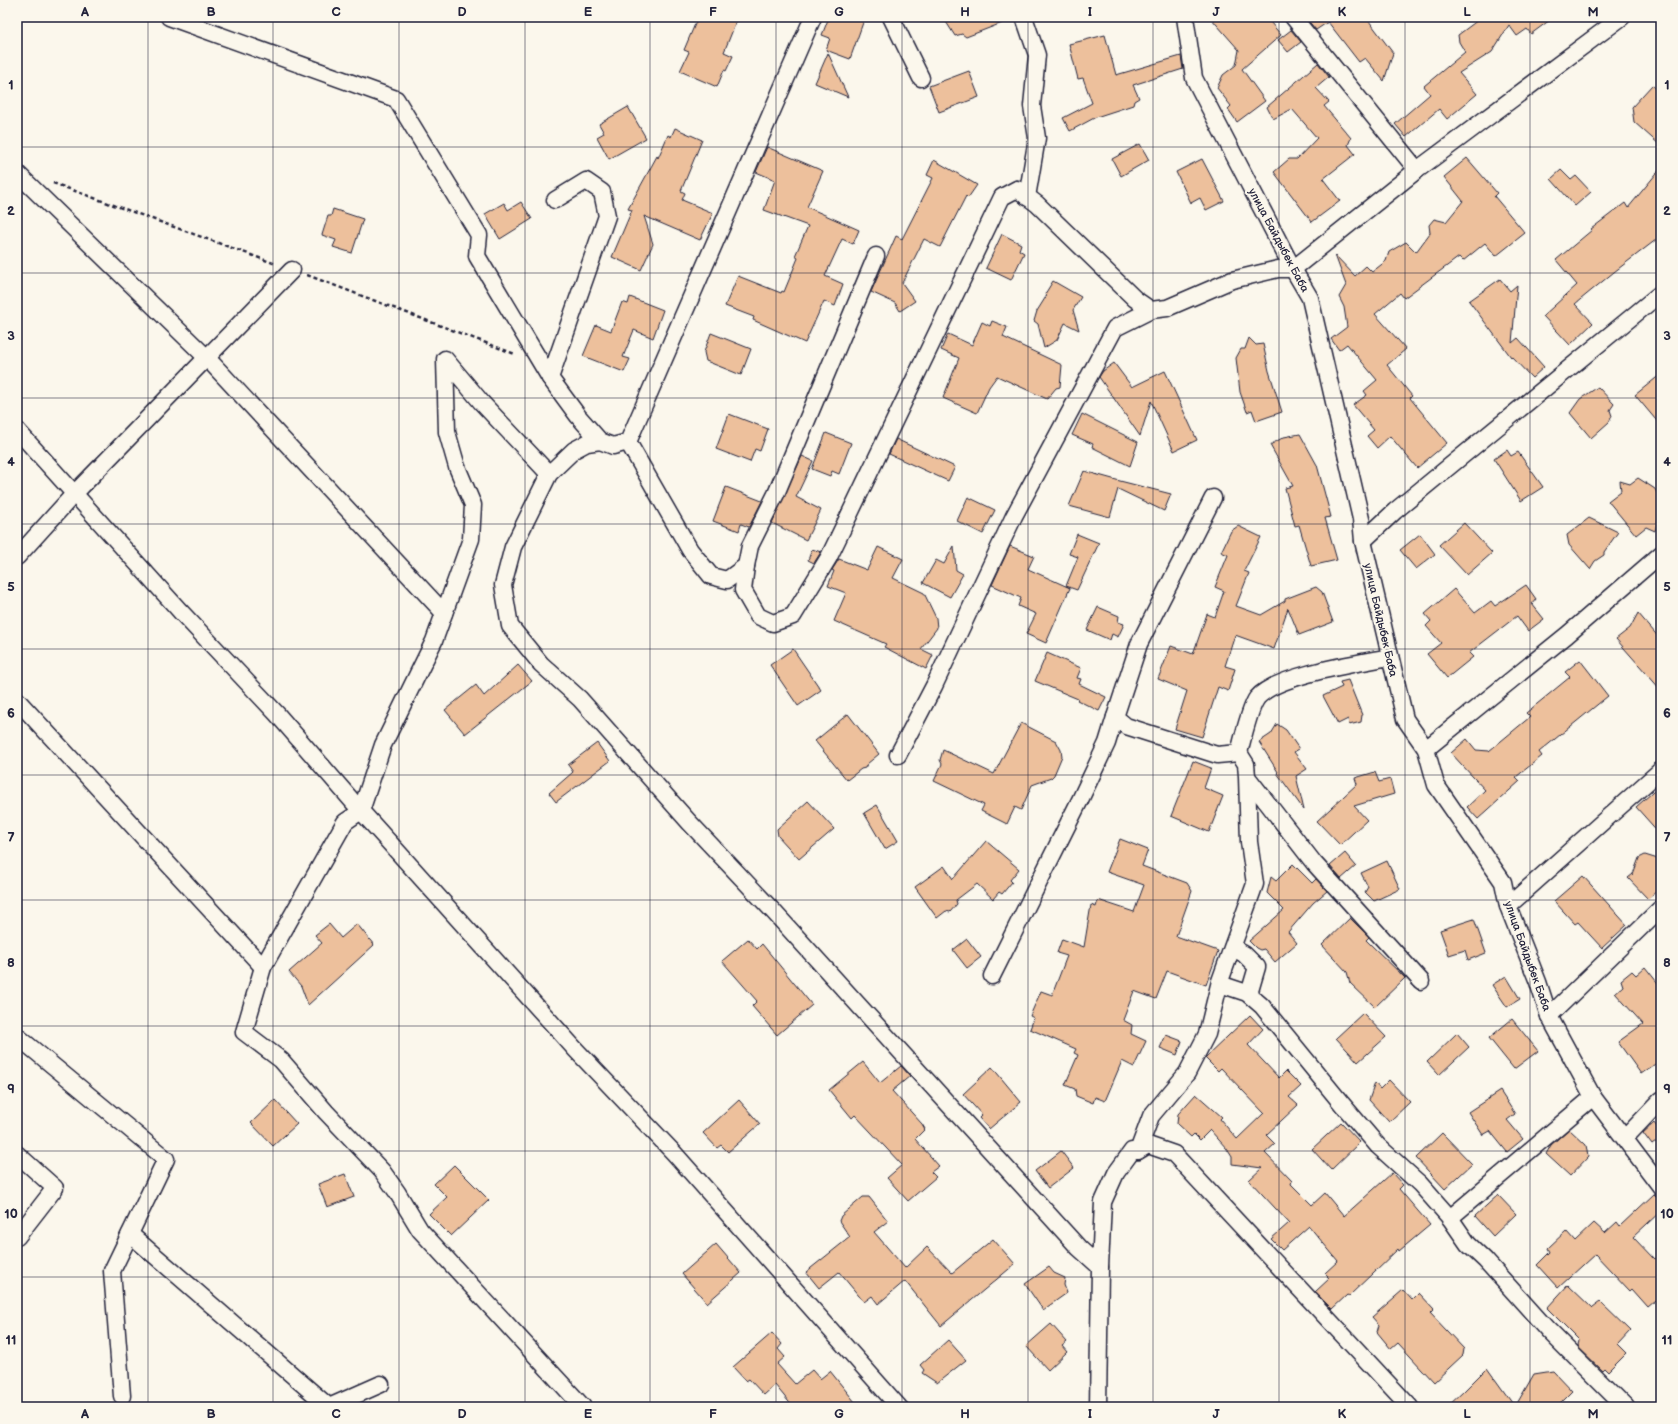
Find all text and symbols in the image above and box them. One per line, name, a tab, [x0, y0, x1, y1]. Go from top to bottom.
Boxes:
text: A	[80, 4, 89, 20]
text: B	[206, 4, 216, 20]
text: C	[331, 4, 341, 20]
text: D	[457, 4, 467, 20]
text: E	[584, 4, 593, 20]
text: F	[709, 4, 717, 20]
text: G	[834, 4, 844, 20]
text: H	[960, 4, 970, 20]
text: I	[1088, 4, 1092, 20]
text: J	[1212, 4, 1220, 20]
text: K	[1338, 4, 1347, 20]
text: L	[1463, 4, 1471, 20]
text: M	[1587, 4, 1599, 20]
text: 1	[8, 77, 14, 93]
text: 1	[1664, 77, 1670, 93]
street label: улица Байдыбек Баба	[1246, 186, 1312, 295]
text: 2	[7, 203, 15, 219]
text: 2	[1663, 203, 1671, 219]
text: 3	[7, 328, 15, 344]
text: 3	[1663, 328, 1671, 344]
text: 4	[7, 454, 15, 470]
text: 4	[1663, 454, 1671, 470]
street label: улица Байдыбек Баба	[1361, 562, 1400, 679]
text: 5	[7, 579, 15, 595]
text: 5	[1663, 579, 1671, 595]
text: 6	[7, 705, 15, 721]
text: 6	[1663, 705, 1671, 721]
text: 7	[7, 830, 15, 846]
text: 7	[1663, 830, 1671, 846]
street label: улица Байдыбек Баба	[1502, 899, 1554, 1013]
text: 8	[7, 955, 15, 971]
text: 8	[1663, 955, 1671, 971]
text: 9	[7, 1081, 15, 1097]
text: 9	[1663, 1081, 1671, 1097]
text: 10	[4, 1206, 18, 1222]
text: 10	[1660, 1206, 1674, 1222]
text: 11	[6, 1332, 16, 1348]
text: 11	[1662, 1332, 1672, 1348]
text: A	[80, 1406, 89, 1422]
text: B	[206, 1406, 216, 1422]
text: C	[331, 1406, 341, 1422]
text: D	[457, 1406, 467, 1422]
text: E	[584, 1406, 593, 1422]
text: F	[709, 1406, 717, 1422]
text: G	[834, 1406, 844, 1422]
text: H	[960, 1406, 970, 1422]
text: I	[1088, 1406, 1092, 1422]
text: J	[1212, 1406, 1220, 1422]
text: K	[1338, 1406, 1347, 1422]
text: L	[1463, 1406, 1471, 1422]
text: M	[1587, 1406, 1599, 1422]

